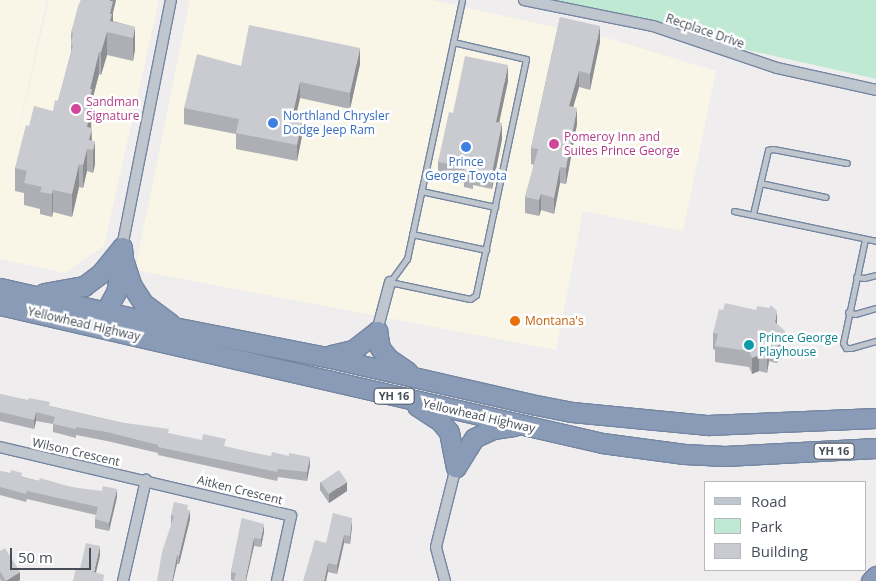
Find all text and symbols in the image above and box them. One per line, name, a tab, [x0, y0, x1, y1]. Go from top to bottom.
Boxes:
street label: Recplace Drive	[664, 11, 746, 51]
place label: Sandman Signature	[86, 95, 139, 123]
marker: Sandman Signature	[70, 103, 82, 115]
place label: Northland Chrysler Dodge Jeep Ram	[283, 109, 390, 137]
marker: Northland Chrysler Dodge Jeep Ram	[267, 117, 279, 129]
place label: Pomeroy Inn and Suites Prince George	[564, 130, 680, 158]
marker: Pomeroy Inn and Suites Prince George	[548, 138, 560, 150]
marker: Prince George Toyota	[460, 141, 472, 153]
place label: Prince George Toyota	[425, 155, 507, 183]
street label: Yellowhead Highway	[26, 304, 142, 344]
place label: Montana's	[525, 314, 584, 328]
marker: Montana's	[509, 315, 521, 327]
place label: Prince George Playhouse	[759, 331, 838, 359]
marker: Prince George Playhouse	[743, 339, 755, 351]
road number: YH 16	[373, 388, 415, 404]
street label: Yellowhead Highway	[421, 396, 537, 436]
street label: Wilson Crescent	[31, 435, 121, 469]
road number: YH 16	[813, 442, 855, 460]
street label: Aitken Crescent	[196, 472, 284, 508]
legend	[704, 481, 866, 571]
text: Road	[751, 491, 787, 511]
text: Park	[751, 516, 782, 536]
scale bar	[12, 538, 94, 570]
text: Building	[751, 541, 808, 561]
text: 50 m	[18, 547, 53, 567]

